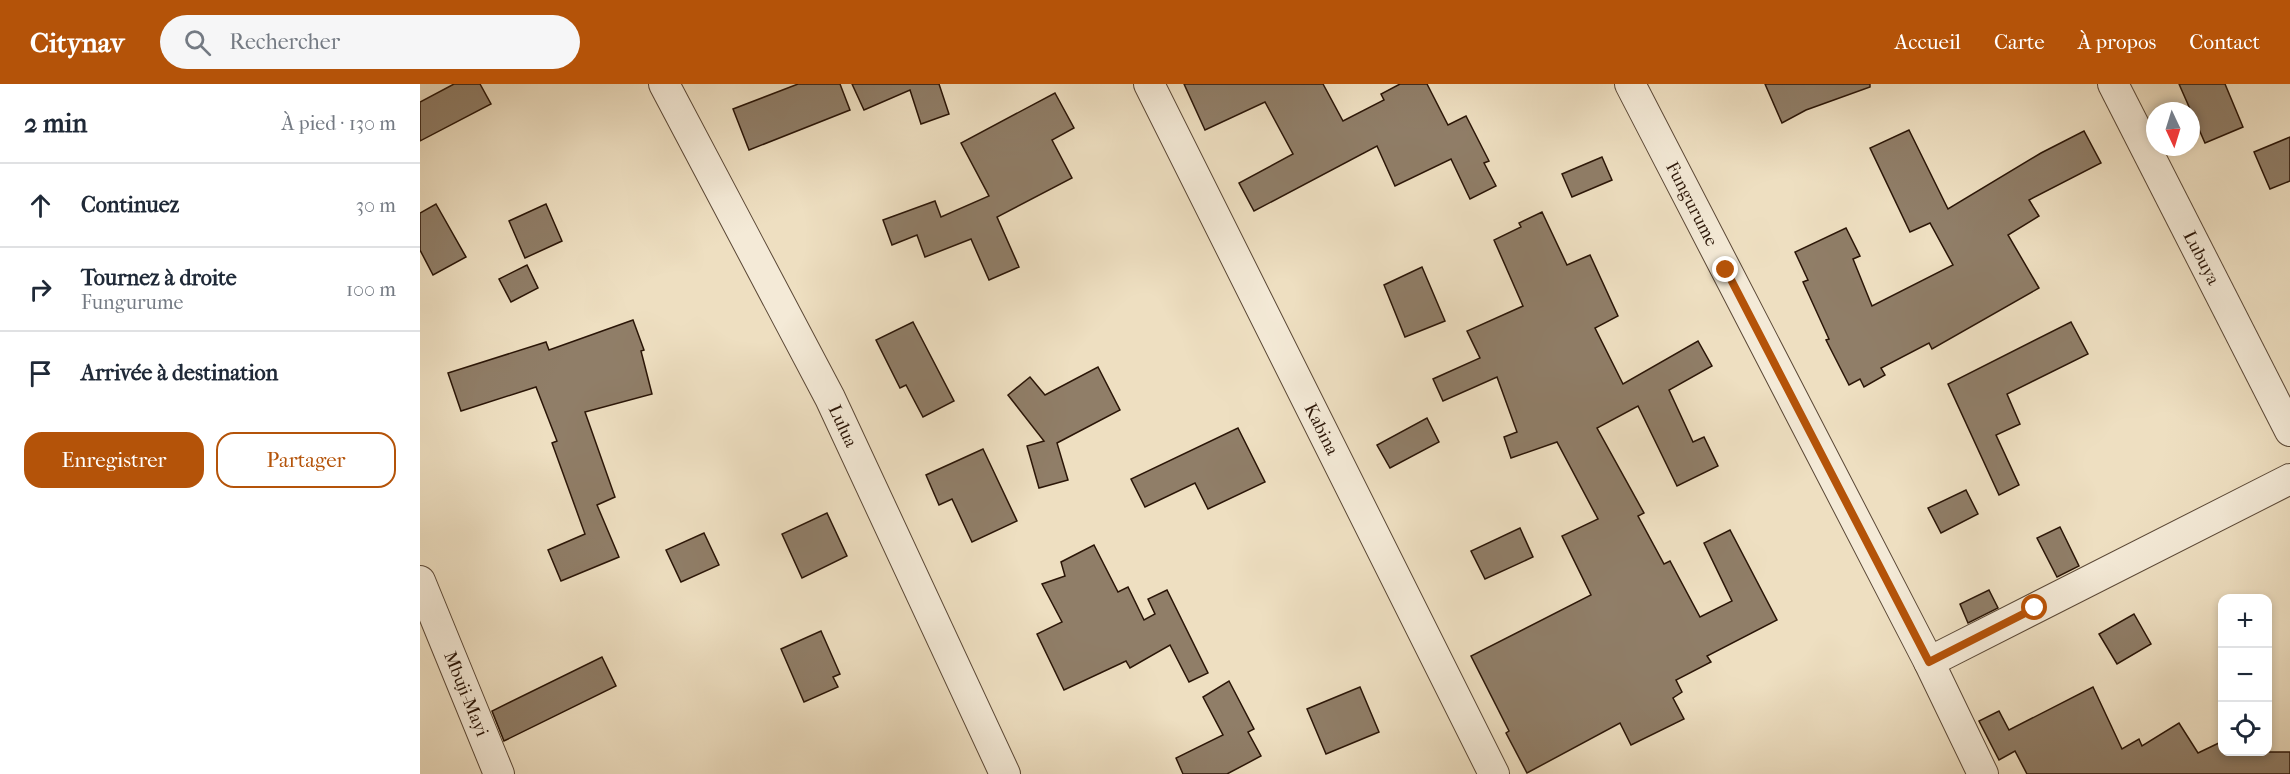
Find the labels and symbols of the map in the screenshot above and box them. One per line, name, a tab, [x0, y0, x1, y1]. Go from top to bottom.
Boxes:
north arrow	[2146, 102, 2200, 156]
street label: Fungurume	[1661, 158, 1722, 250]
street label: Lubuya	[2179, 227, 2224, 289]
route end	[1712, 256, 1738, 282]
street label: Kabina	[1299, 400, 1343, 459]
street label: Lulua	[824, 402, 862, 451]
route start	[2021, 594, 2047, 620]
street label: Mbuji-Mayi	[439, 649, 493, 740]

